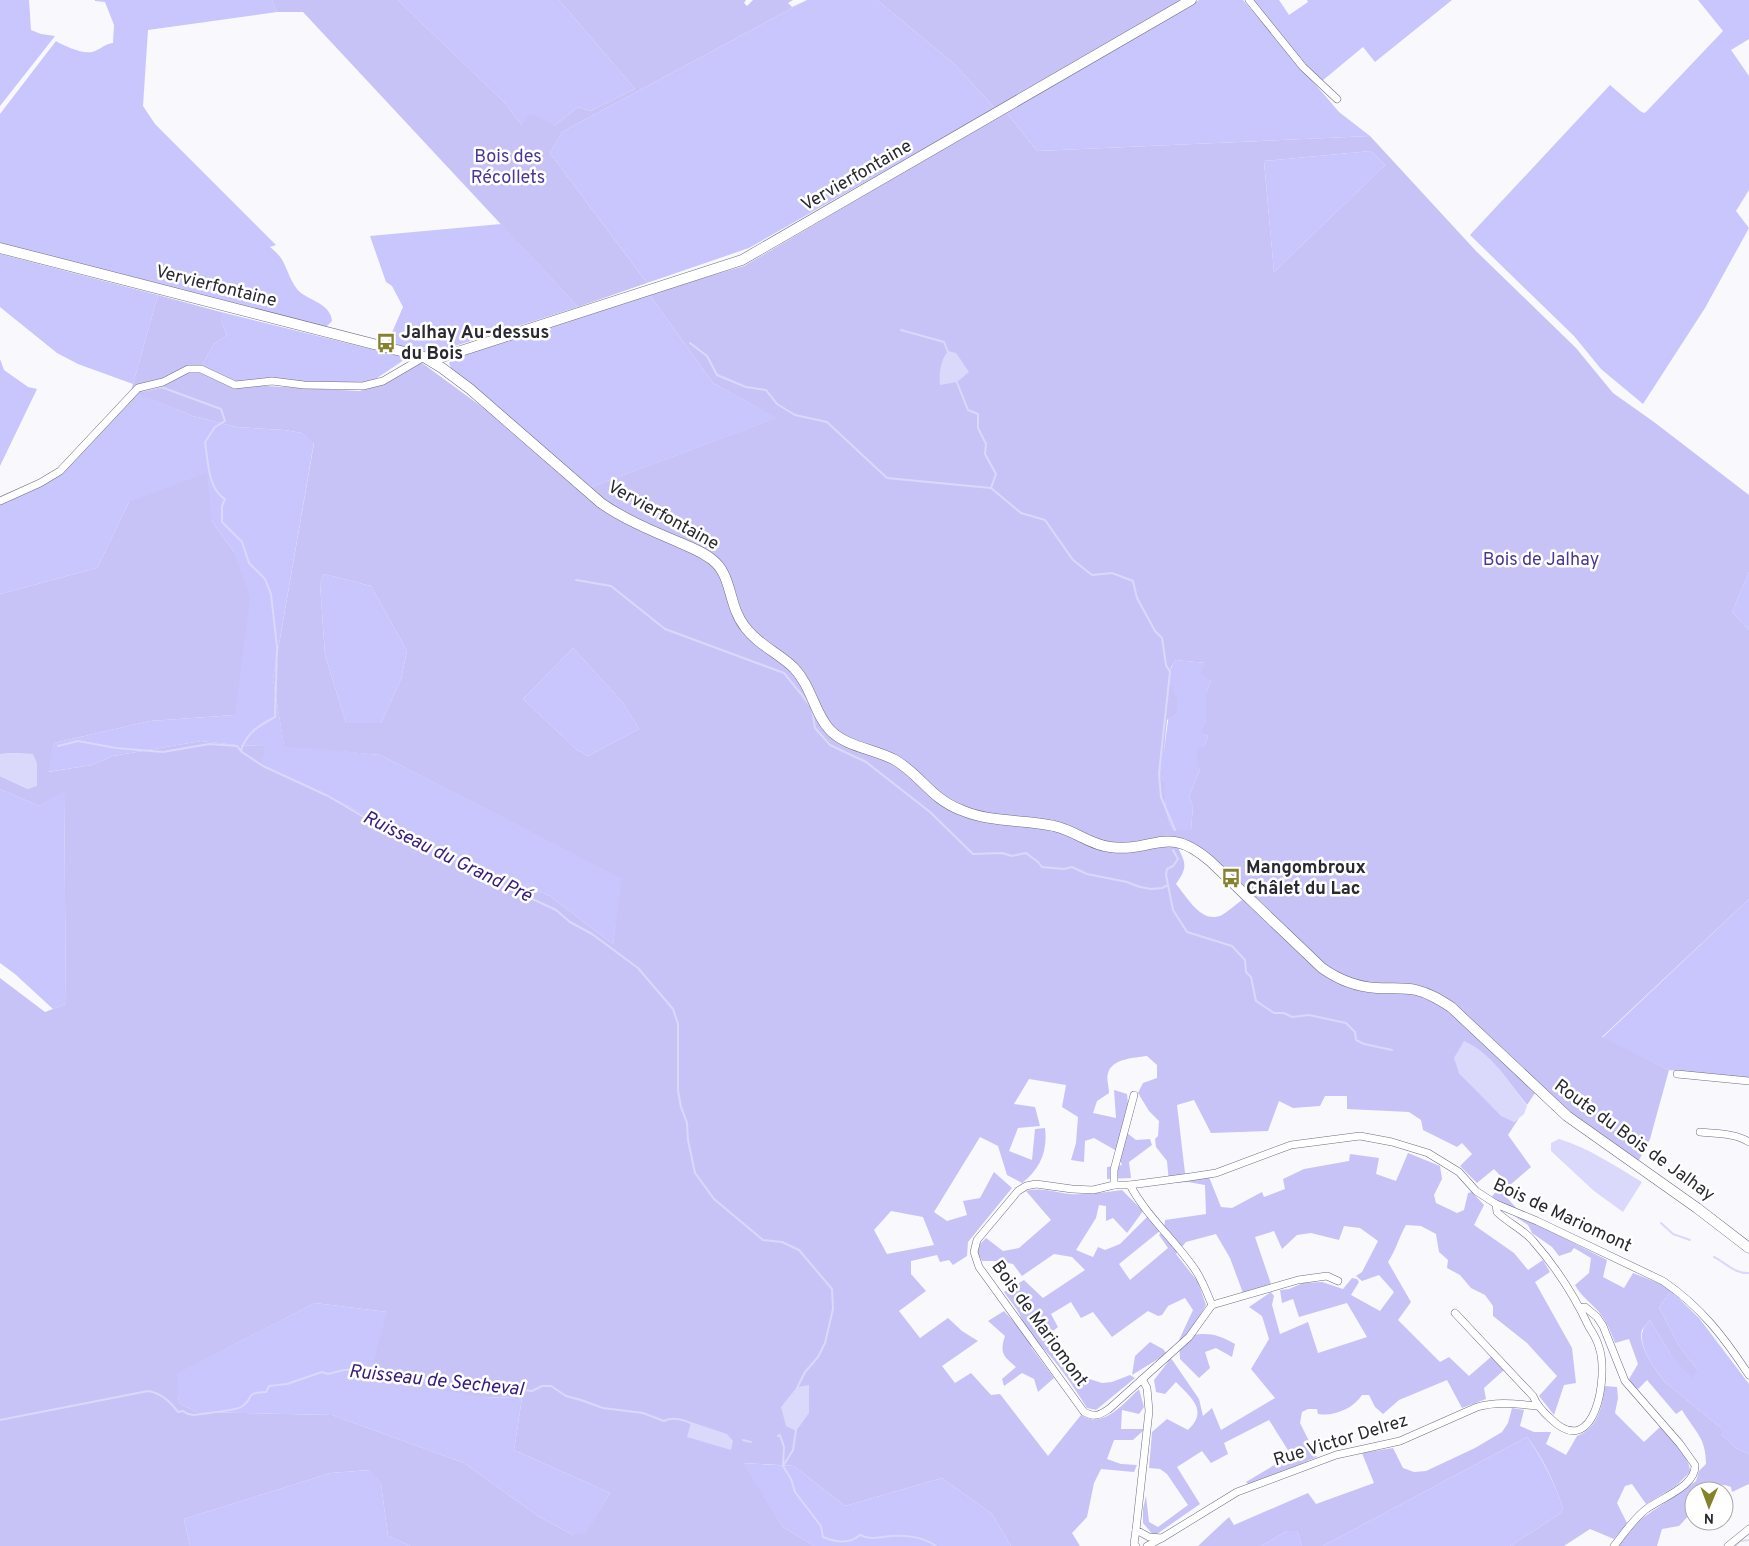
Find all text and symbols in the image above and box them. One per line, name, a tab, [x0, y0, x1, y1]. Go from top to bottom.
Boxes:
street label: Vervierfontaine	[798, 135, 916, 217]
park label: Bois des Récollets	[471, 146, 545, 190]
street label: Vervierfontaine	[153, 261, 279, 313]
place label: Jalhay Au-dessus du Bois	[401, 322, 549, 366]
bus stop icon: Jalhay Au-dessus du Bois	[375, 332, 397, 354]
street label: Vervierfontaine	[603, 476, 723, 556]
park label: Bois de Jalhay	[1483, 549, 1599, 572]
water label: Ruisseau du Grand Pré	[359, 806, 537, 909]
place label: Mangombroux Châlet du Lac	[1246, 857, 1366, 901]
bus stop icon: Mangombroux Châlet du Lac	[1220, 867, 1242, 889]
street label: Route du Bois de Jalhay	[1549, 1075, 1719, 1207]
street label: Bois de Mariomont	[1489, 1174, 1635, 1258]
street label: Bois de Mariomont	[985, 1256, 1093, 1392]
water label: Ruisseau de Secheval	[347, 1360, 526, 1402]
street label: Rue Victor Delrez	[1271, 1410, 1411, 1472]
north arrow	[1684, 1481, 1734, 1531]
text: N	[1704, 1509, 1714, 1526]

